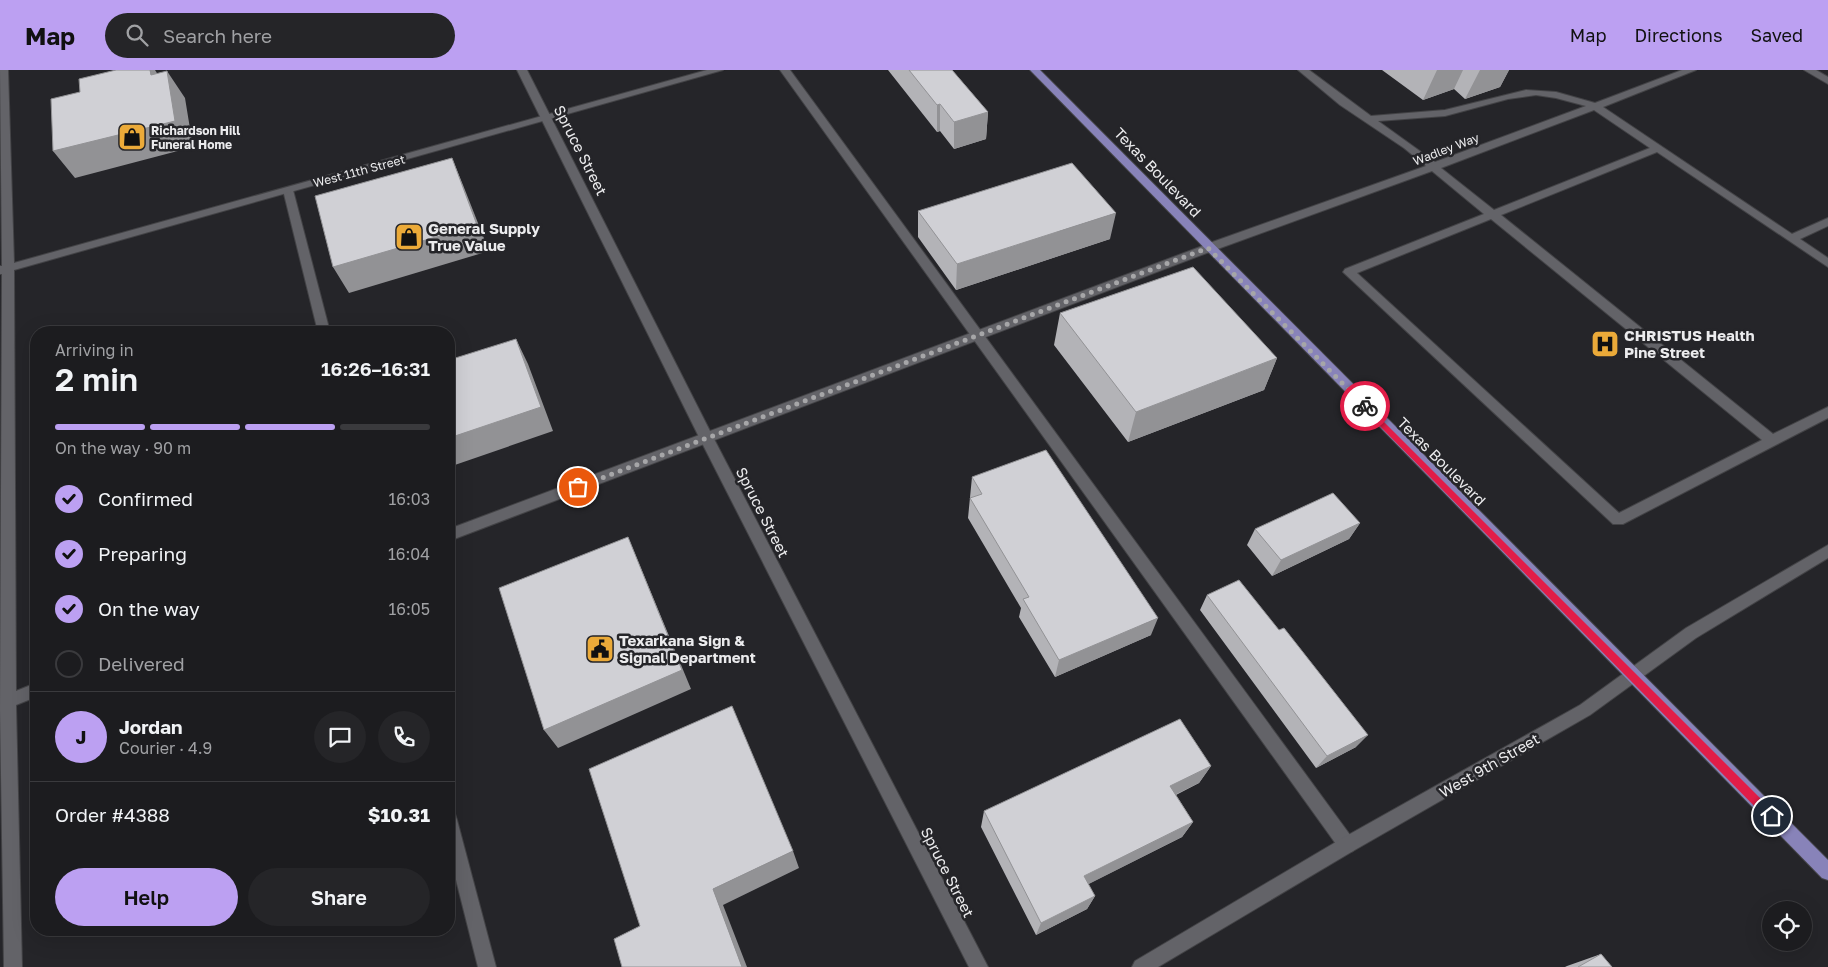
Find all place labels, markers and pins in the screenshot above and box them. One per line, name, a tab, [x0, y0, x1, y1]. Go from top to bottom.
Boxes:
shop icon: Richardson Hill Funeral Home	[117, 122, 147, 152]
place label: Richardson Hill Funeral Home	[151, 123, 240, 152]
place label: General Supply True Value	[428, 219, 540, 254]
shop icon: General Supply True Value	[394, 222, 424, 252]
place label: CHRISTUS Health Pine Street	[1624, 326, 1755, 361]
hospital icon: CHRISTUS Health Pine Street	[1590, 329, 1620, 359]
pin	[557, 466, 599, 508]
place label: Texarkana Sign & Signal Department	[619, 631, 756, 666]
public building icon: Texarkana Sign & Signal Department	[585, 634, 615, 664]
pin	[1751, 795, 1793, 837]

